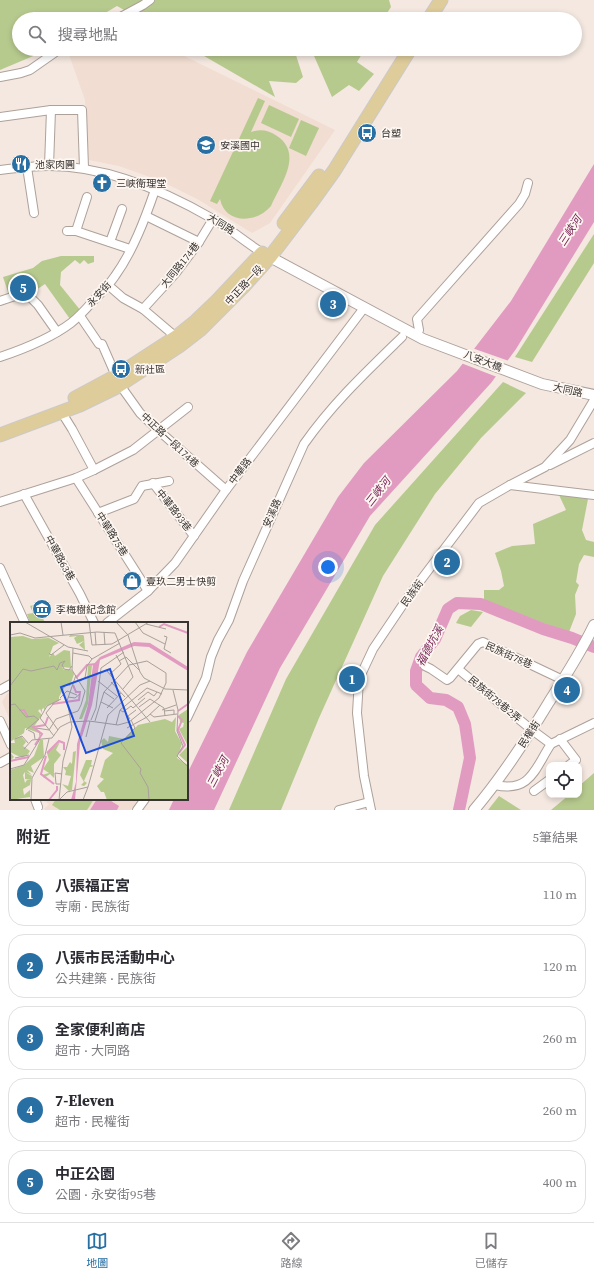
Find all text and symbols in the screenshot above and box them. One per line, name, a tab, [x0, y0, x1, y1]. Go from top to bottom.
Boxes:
search box	[12, 12, 582, 56]
icon: search	[26, 23, 48, 45]
text: 搜尋地點	[58, 24, 118, 45]
bus stop icon: 台塑	[356, 122, 378, 144]
place label: 台塑	[381, 127, 401, 140]
school or university icon: 安溪國中	[195, 134, 217, 156]
place label: 安溪國中	[220, 139, 260, 152]
restaurant icon: 池家肉圓	[10, 153, 32, 175]
place label: 池家肉圓	[35, 158, 75, 171]
church icon: 三峽衛理堂	[91, 172, 113, 194]
place label: 三峽衛理堂	[116, 177, 166, 190]
street label: 大同路	[205, 211, 237, 237]
water label: 三峽河	[555, 211, 586, 249]
street label: 大同路174巷	[158, 240, 202, 290]
street label: 中正路一段	[222, 262, 266, 308]
pin: 5	[10, 273, 36, 303]
street label: 永安街	[84, 279, 114, 309]
pin: 3	[320, 289, 346, 319]
street label: 八安大橋	[462, 348, 504, 374]
bus stop icon: 新社區	[110, 358, 132, 380]
place label: 新社區	[135, 363, 165, 376]
street label: 大同路	[552, 380, 584, 400]
street label: 中正路一段174巷	[138, 410, 202, 470]
street label: 中華路	[226, 455, 254, 487]
water label: 三峽河	[362, 473, 395, 510]
street label: 中華路93巷	[153, 486, 195, 534]
street label: 安溪路	[260, 497, 284, 529]
street label: 中華路75巷	[93, 509, 131, 559]
street label: 中華路63巷	[42, 533, 78, 583]
pin: 2	[434, 547, 460, 577]
your location	[318, 557, 338, 577]
shop icon: 壹玖二男士快剪	[121, 570, 143, 592]
place label: 壹玖二男士快剪	[146, 575, 216, 588]
street label: 民族街	[398, 577, 426, 609]
museum icon: 李梅樹紀念館	[31, 598, 53, 620]
place label: 李梅樹紀念館	[56, 603, 116, 616]
water label: 福德坑溪	[413, 621, 448, 669]
inset map	[10, 622, 188, 800]
street label: 民族街78巷	[484, 639, 534, 671]
pin: 1	[339, 664, 365, 694]
street label: 民族街78巷2弄	[466, 673, 524, 725]
pin: 4	[554, 675, 580, 705]
street label: 民權街	[515, 718, 543, 750]
water label: 三峽河	[204, 752, 233, 790]
map controls	[546, 762, 582, 798]
button: locate	[546, 762, 582, 798]
text: 附近	[16, 825, 50, 849]
text: 5筆結果	[532, 829, 578, 846]
text: 八張福正宮	[55, 875, 130, 896]
text: 1	[26, 886, 34, 903]
text: 110 m	[543, 886, 577, 903]
text: 寺廟 · 民族街	[55, 898, 130, 915]
text: 八張市民活動中心	[55, 947, 175, 968]
text: 2	[26, 958, 34, 975]
text: 120 m	[543, 958, 577, 975]
text: 公共建築 · 民族街	[55, 970, 156, 987]
text: 全家便利商店	[55, 1019, 145, 1040]
text: 3	[26, 1030, 34, 1047]
text: 260 m	[543, 1030, 577, 1047]
text: 超市 · 大同路	[55, 1042, 130, 1059]
text: 7-Eleven	[55, 1090, 114, 1111]
text: 4	[26, 1102, 34, 1119]
text: 260 m	[543, 1102, 577, 1119]
text: 超市 · 民權街	[55, 1113, 130, 1130]
text: 中正公園	[55, 1163, 115, 1184]
text: 5	[26, 1174, 34, 1191]
text: 400 m	[543, 1174, 577, 1191]
text: 公園 · 永安街95巷	[55, 1186, 156, 1203]
tab: 地圖	[86, 1230, 108, 1271]
tab: 路線	[280, 1230, 302, 1271]
tab: 已儲存	[475, 1230, 508, 1271]

